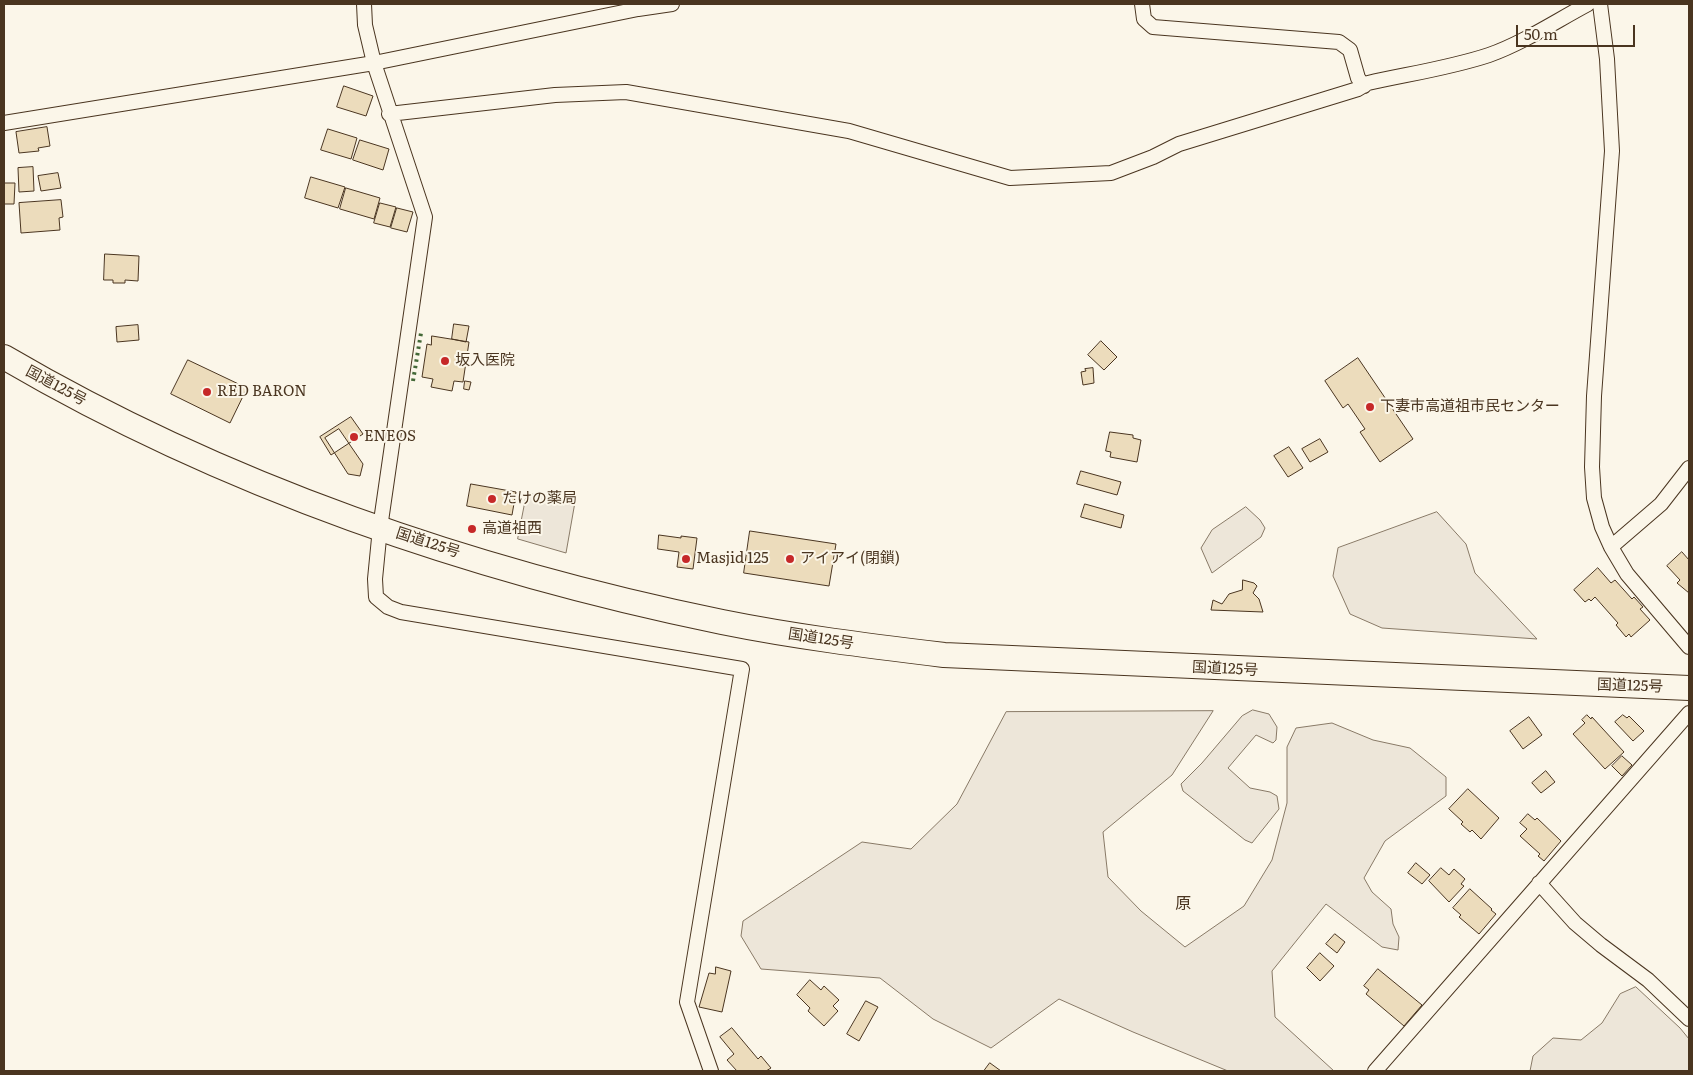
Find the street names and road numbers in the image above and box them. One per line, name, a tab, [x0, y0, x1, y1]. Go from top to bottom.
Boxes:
street label: 国道125号	[22, 362, 90, 410]
street label: 国道125号	[394, 524, 462, 562]
street label: 国道125号	[787, 625, 855, 653]
street label: 国道125号	[1191, 658, 1259, 680]
street label: 国道125号	[1597, 676, 1663, 696]

